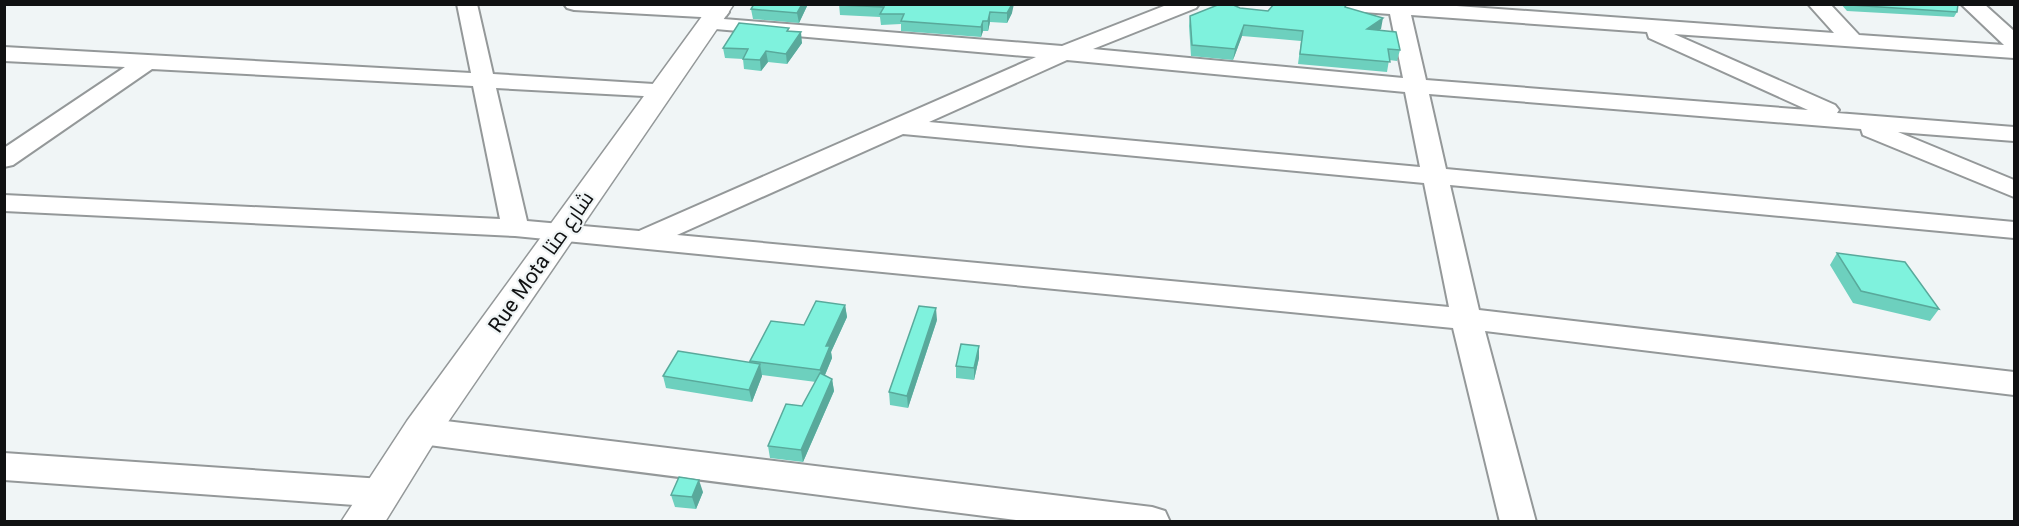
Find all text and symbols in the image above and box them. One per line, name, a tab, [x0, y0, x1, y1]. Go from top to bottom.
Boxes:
street label: Rue Mota شارع متا	[483, 187, 600, 338]

